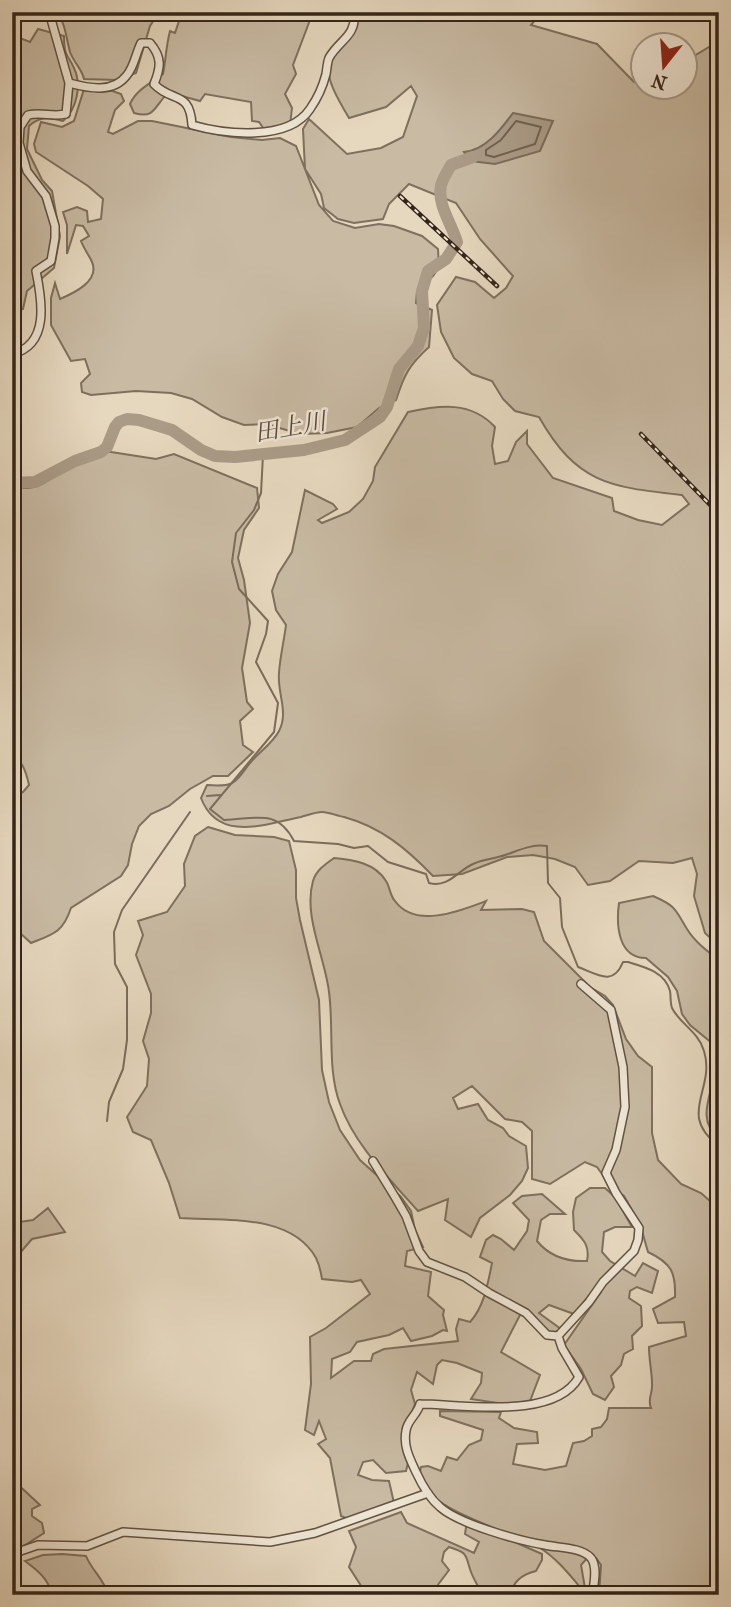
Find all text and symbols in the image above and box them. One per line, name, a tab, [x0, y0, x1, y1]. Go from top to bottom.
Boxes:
north arrow	[630, 32, 700, 102]
text: N	[649, 69, 669, 94]
water label: 田上川	[252, 406, 331, 447]

